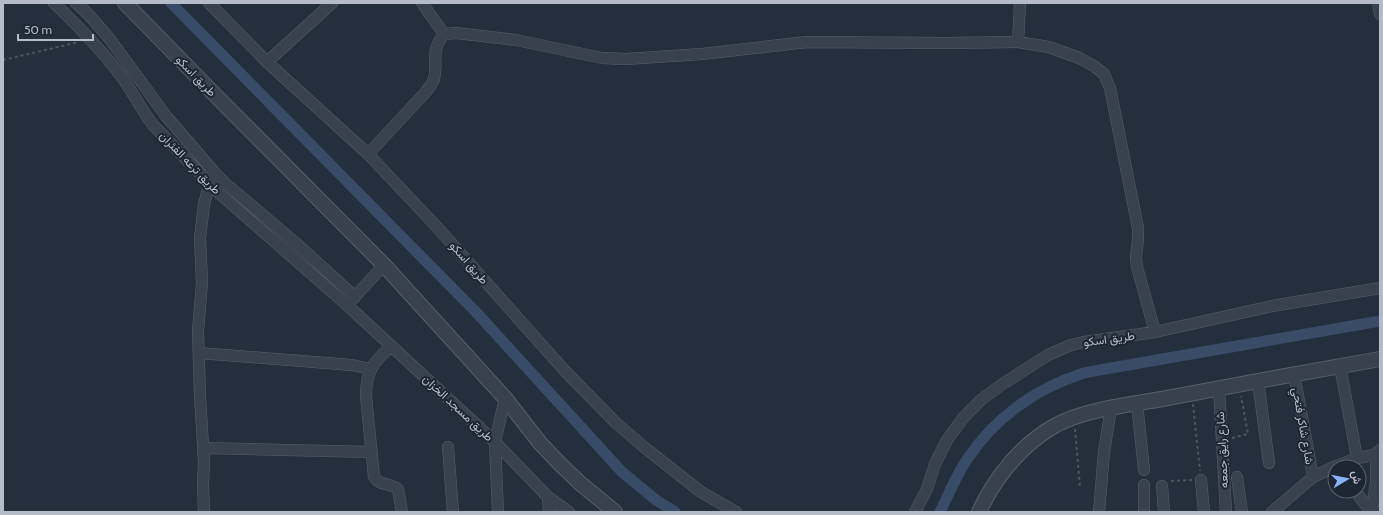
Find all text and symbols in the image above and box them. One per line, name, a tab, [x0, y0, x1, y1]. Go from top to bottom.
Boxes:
scale bar	[18, 16, 93, 42]
text: 50 m	[24, 22, 52, 37]
street label: طريق اسكو	[172, 52, 220, 100]
street label: طريق ترعه الفئران	[156, 128, 224, 198]
street label: طريق اسكو	[446, 238, 492, 288]
street label: طريق اسكو	[1082, 327, 1136, 351]
street label: طريق مسجد الخزان	[419, 371, 497, 445]
street label: شارع شاكر فتحي	[1286, 386, 1318, 466]
street label: شارع رايق جمعه	[1212, 411, 1233, 489]
north arrow	[1327, 459, 1367, 499]
text: ش	[1349, 470, 1365, 485]

